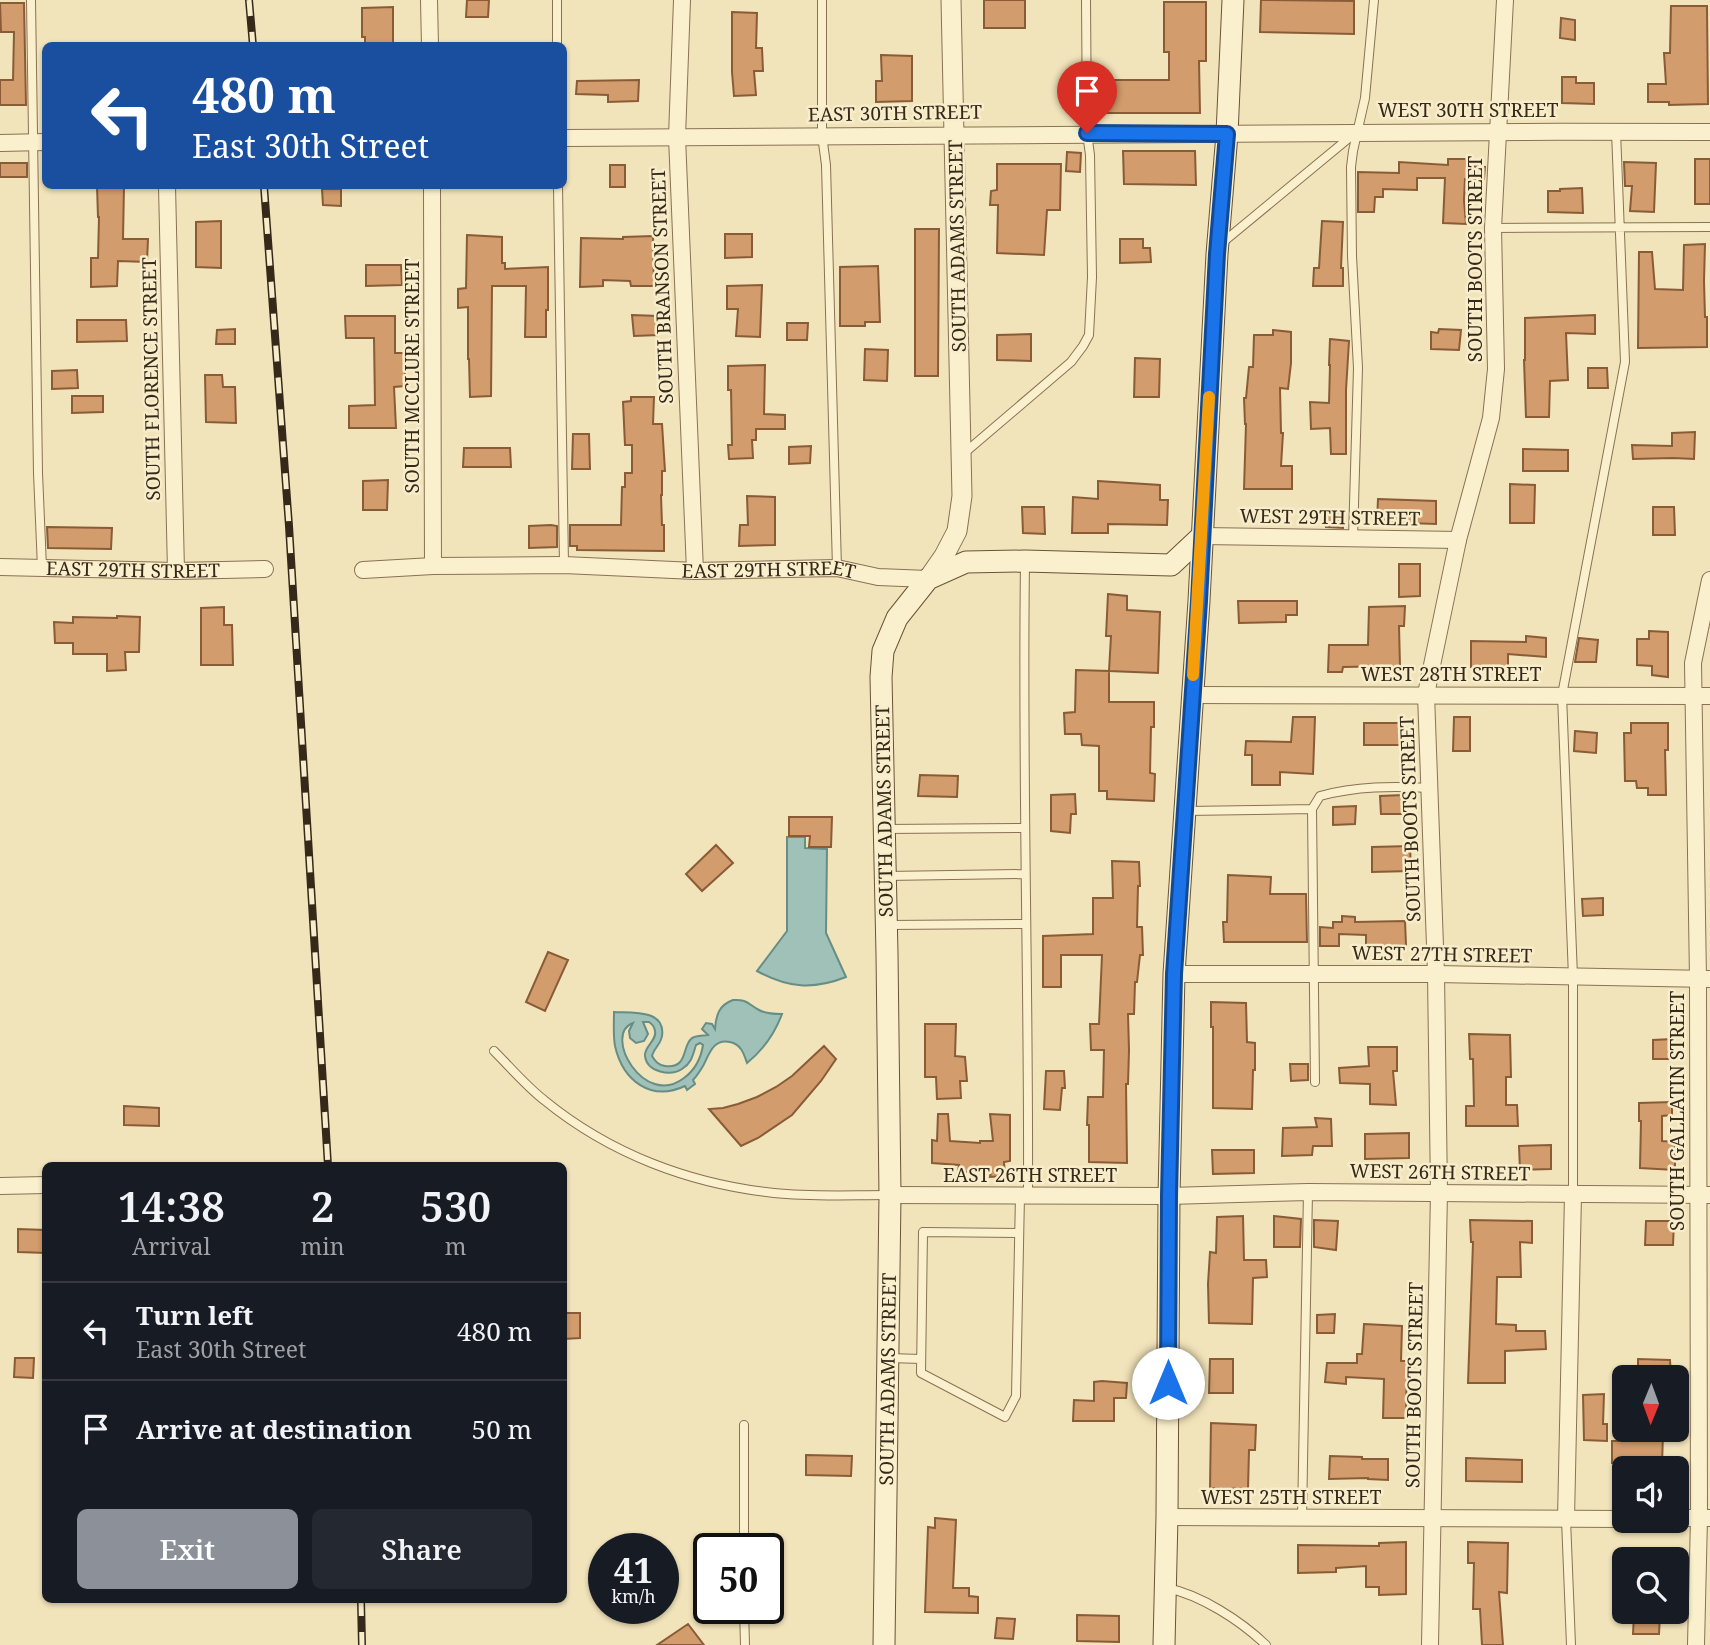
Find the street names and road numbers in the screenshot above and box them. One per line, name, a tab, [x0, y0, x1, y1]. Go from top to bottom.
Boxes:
street label: WEST 30TH STREET	[1378, 97, 1559, 123]
street label: EAST 30TH STREET	[808, 98, 983, 128]
street label: SOUTH ADAMS STREET	[942, 139, 972, 352]
street label: SOUTH BOOTS STREET	[1462, 156, 1488, 362]
street label: SOUTH BRANSON STREET	[645, 167, 679, 404]
street label: SOUTH FLORENCE STREET	[136, 257, 166, 501]
street label: SOUTH MCCLURE STREET	[399, 258, 425, 493]
street label: WEST 29TH STREET	[1240, 502, 1421, 532]
street label: EAST 29TH STREET	[681, 554, 859, 585]
street label: EAST 29TH STREET	[46, 555, 221, 584]
street label: WEST 28TH STREET	[1361, 661, 1542, 687]
street label: SOUTH ADAMS STREET	[869, 704, 899, 917]
street label: SOUTH BOOTS STREET	[1393, 715, 1427, 923]
street label: WEST 27TH STREET	[1352, 939, 1533, 969]
street label: SOUTH GALLATIN STREET	[1664, 991, 1690, 1231]
street label: WEST 26TH STREET	[1350, 1157, 1531, 1187]
street label: EAST 26TH STREET	[943, 1162, 1117, 1188]
street label: SOUTH ADAMS STREET	[873, 1272, 902, 1485]
street label: SOUTH BOOTS STREET	[1399, 1281, 1429, 1488]
street label: WEST 25TH STREET	[1201, 1484, 1382, 1510]

